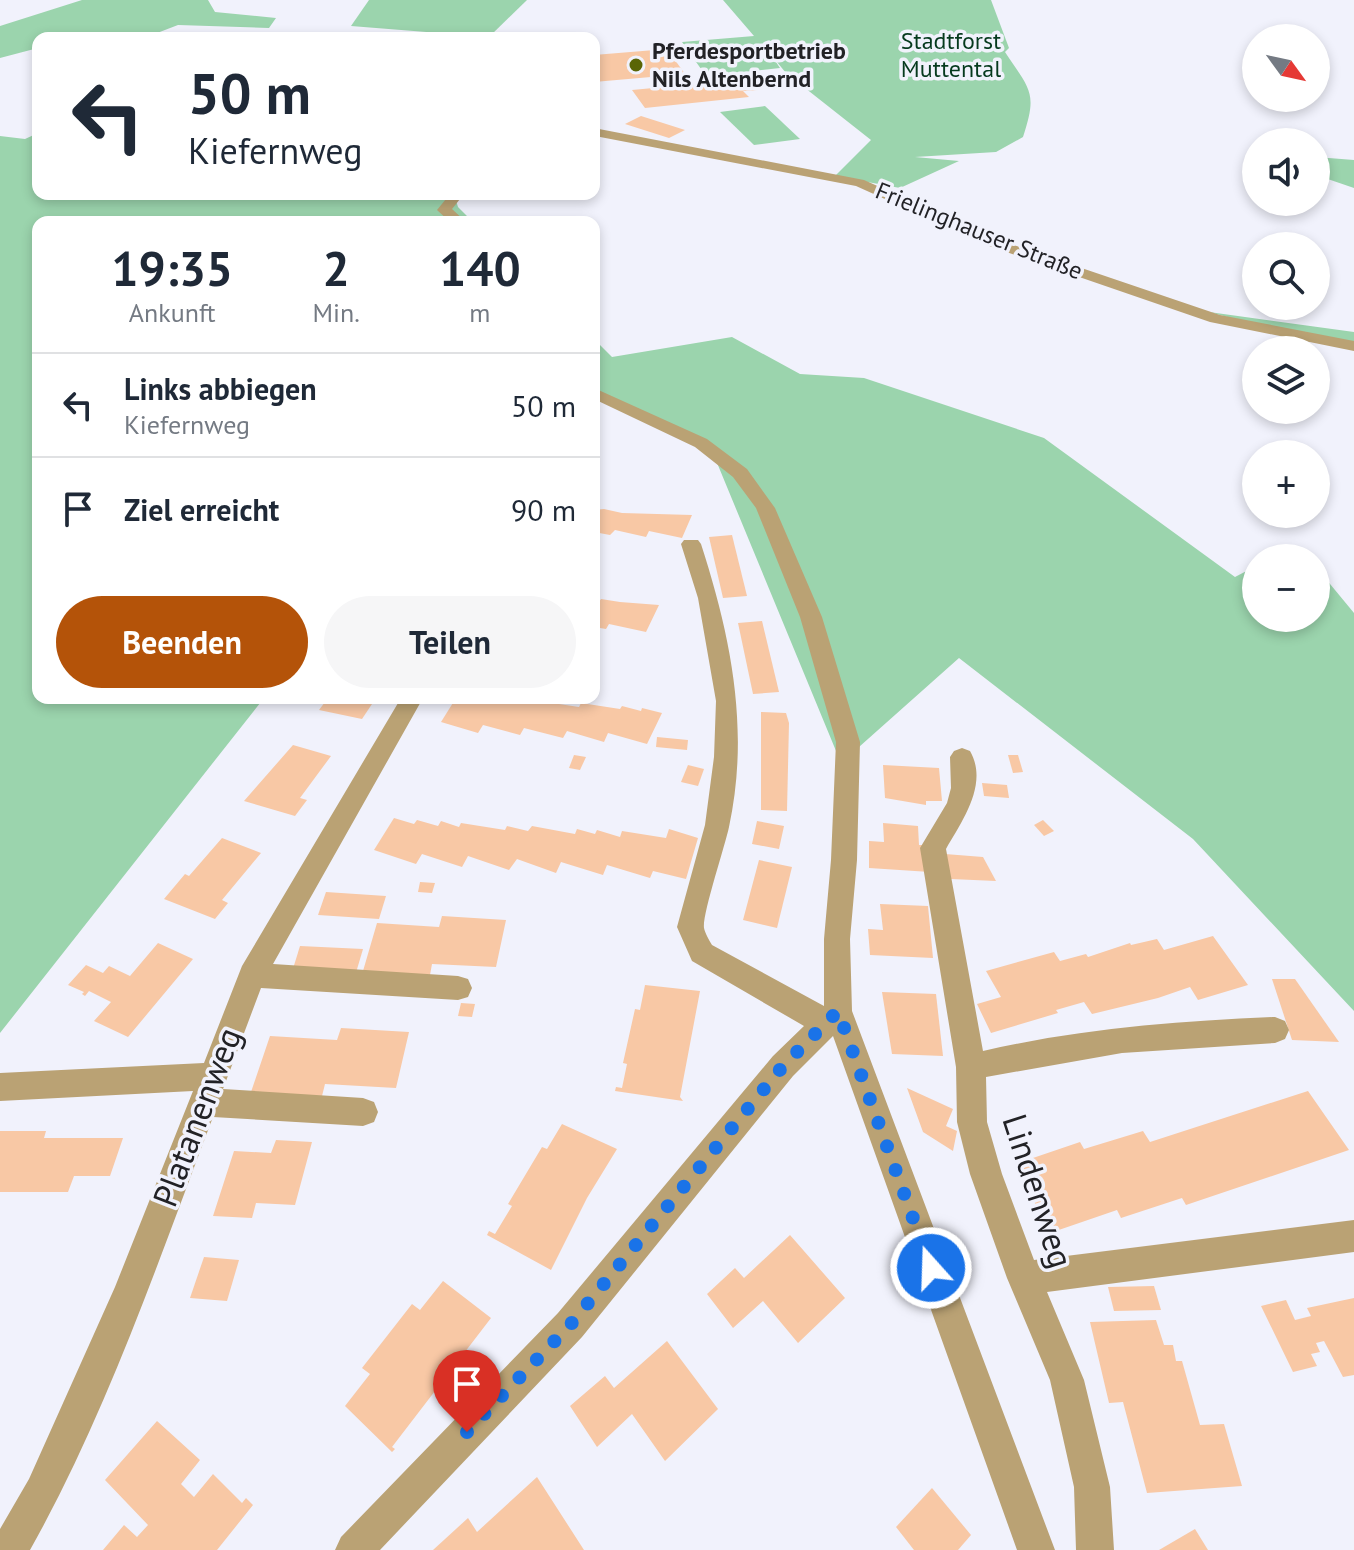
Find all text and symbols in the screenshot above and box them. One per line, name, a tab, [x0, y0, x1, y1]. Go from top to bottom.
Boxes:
north arrow	[1242, 24, 1330, 112]
map controls	[1242, 24, 1330, 632]
park label: Stadtforst Muttental	[901, 25, 1001, 84]
place label: Pferdesportbetrieb Nils Altenbernd	[652, 35, 846, 94]
marker: Pferdesportbetrieb Nils Altenbernd	[627, 56, 645, 74]
text: 50 m	[188, 57, 311, 129]
icon: left	[56, 64, 160, 168]
text: Kiefernweg	[188, 127, 363, 174]
button: sound	[1242, 128, 1330, 216]
street label: Frielinghauser Straße	[871, 175, 1087, 286]
button: search	[1242, 232, 1330, 320]
text: 19:35	[111, 237, 233, 299]
text: 2	[322, 237, 350, 299]
text: 140	[439, 237, 521, 299]
text: Ankunft	[129, 296, 216, 329]
text: Min.	[312, 296, 360, 329]
text: m	[469, 296, 490, 329]
button: layers	[1242, 336, 1330, 424]
text: Links abbiegen	[124, 369, 317, 408]
icon: left	[56, 383, 100, 427]
text: 50 m	[511, 386, 576, 425]
text: Kiefernweg	[124, 408, 250, 441]
button: +	[1242, 440, 1330, 528]
icon: arrive	[56, 487, 100, 531]
text: Ziel erreicht	[124, 490, 279, 529]
text: 90 m	[511, 490, 576, 529]
button: −	[1242, 544, 1330, 632]
button: Beenden	[56, 596, 308, 688]
button: Teilen	[324, 596, 576, 688]
street label: Platanenweg	[142, 1021, 250, 1212]
street label: Lindenweg	[993, 1108, 1084, 1273]
position arrow	[889, 1226, 973, 1310]
pin	[433, 1350, 501, 1432]
icon: arrive	[445, 1362, 489, 1406]

